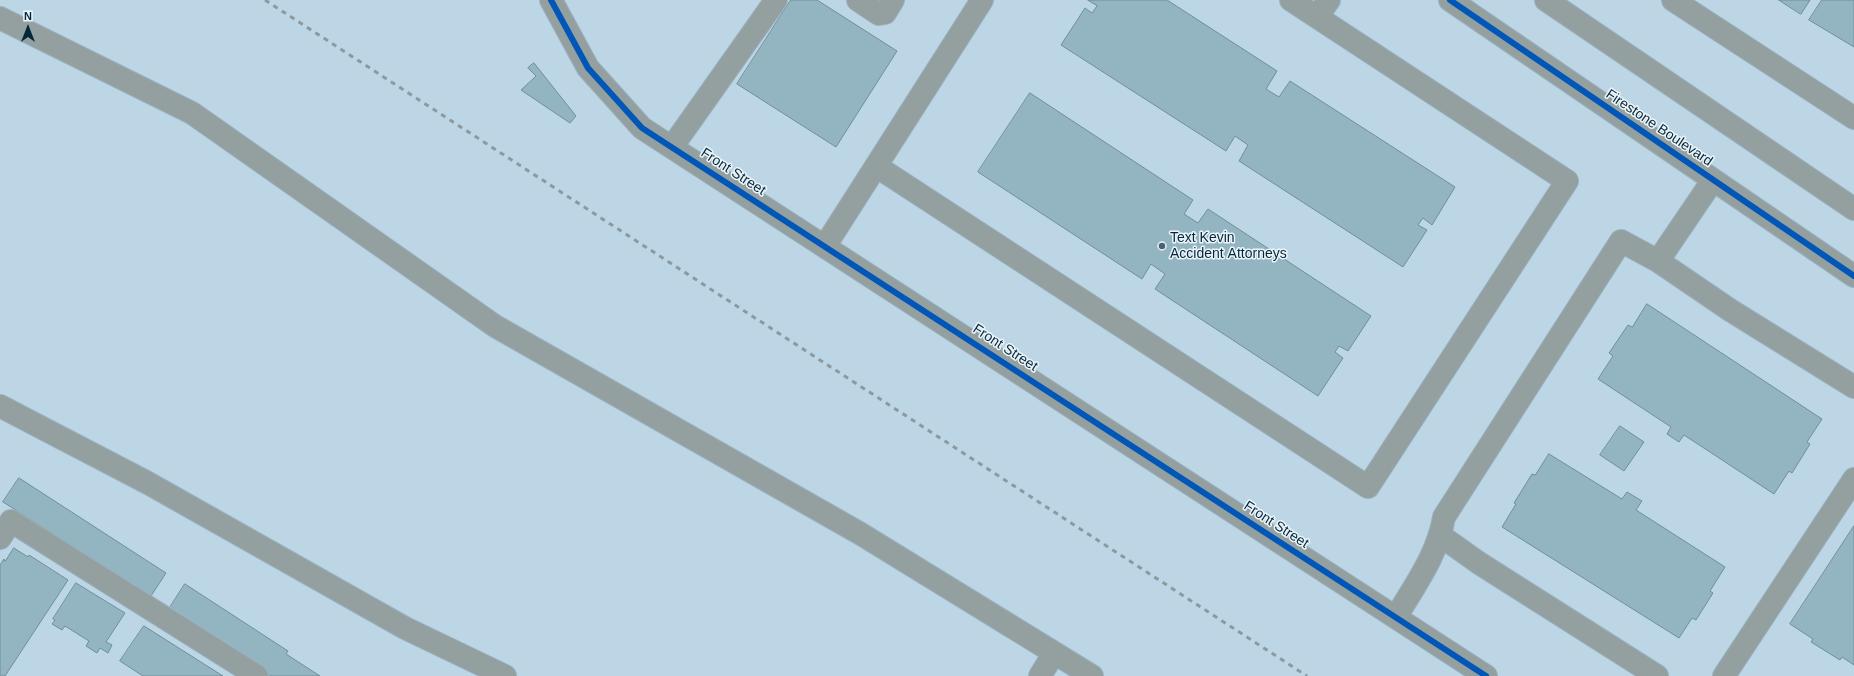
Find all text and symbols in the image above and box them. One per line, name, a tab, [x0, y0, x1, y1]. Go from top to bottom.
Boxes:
north arrow	[8, 8, 48, 48]
text: N	[24, 10, 32, 22]
street label: Firestone Boulevard	[1602, 86, 1716, 170]
street label: Front Street	[697, 145, 769, 199]
place label: Text Kevin Accident Attorneys	[1170, 230, 1287, 262]
marker: Text Kevin Accident Attorneys	[1157, 241, 1167, 251]
street label: Front Street	[969, 321, 1041, 375]
street label: Front Street	[1240, 498, 1312, 552]

